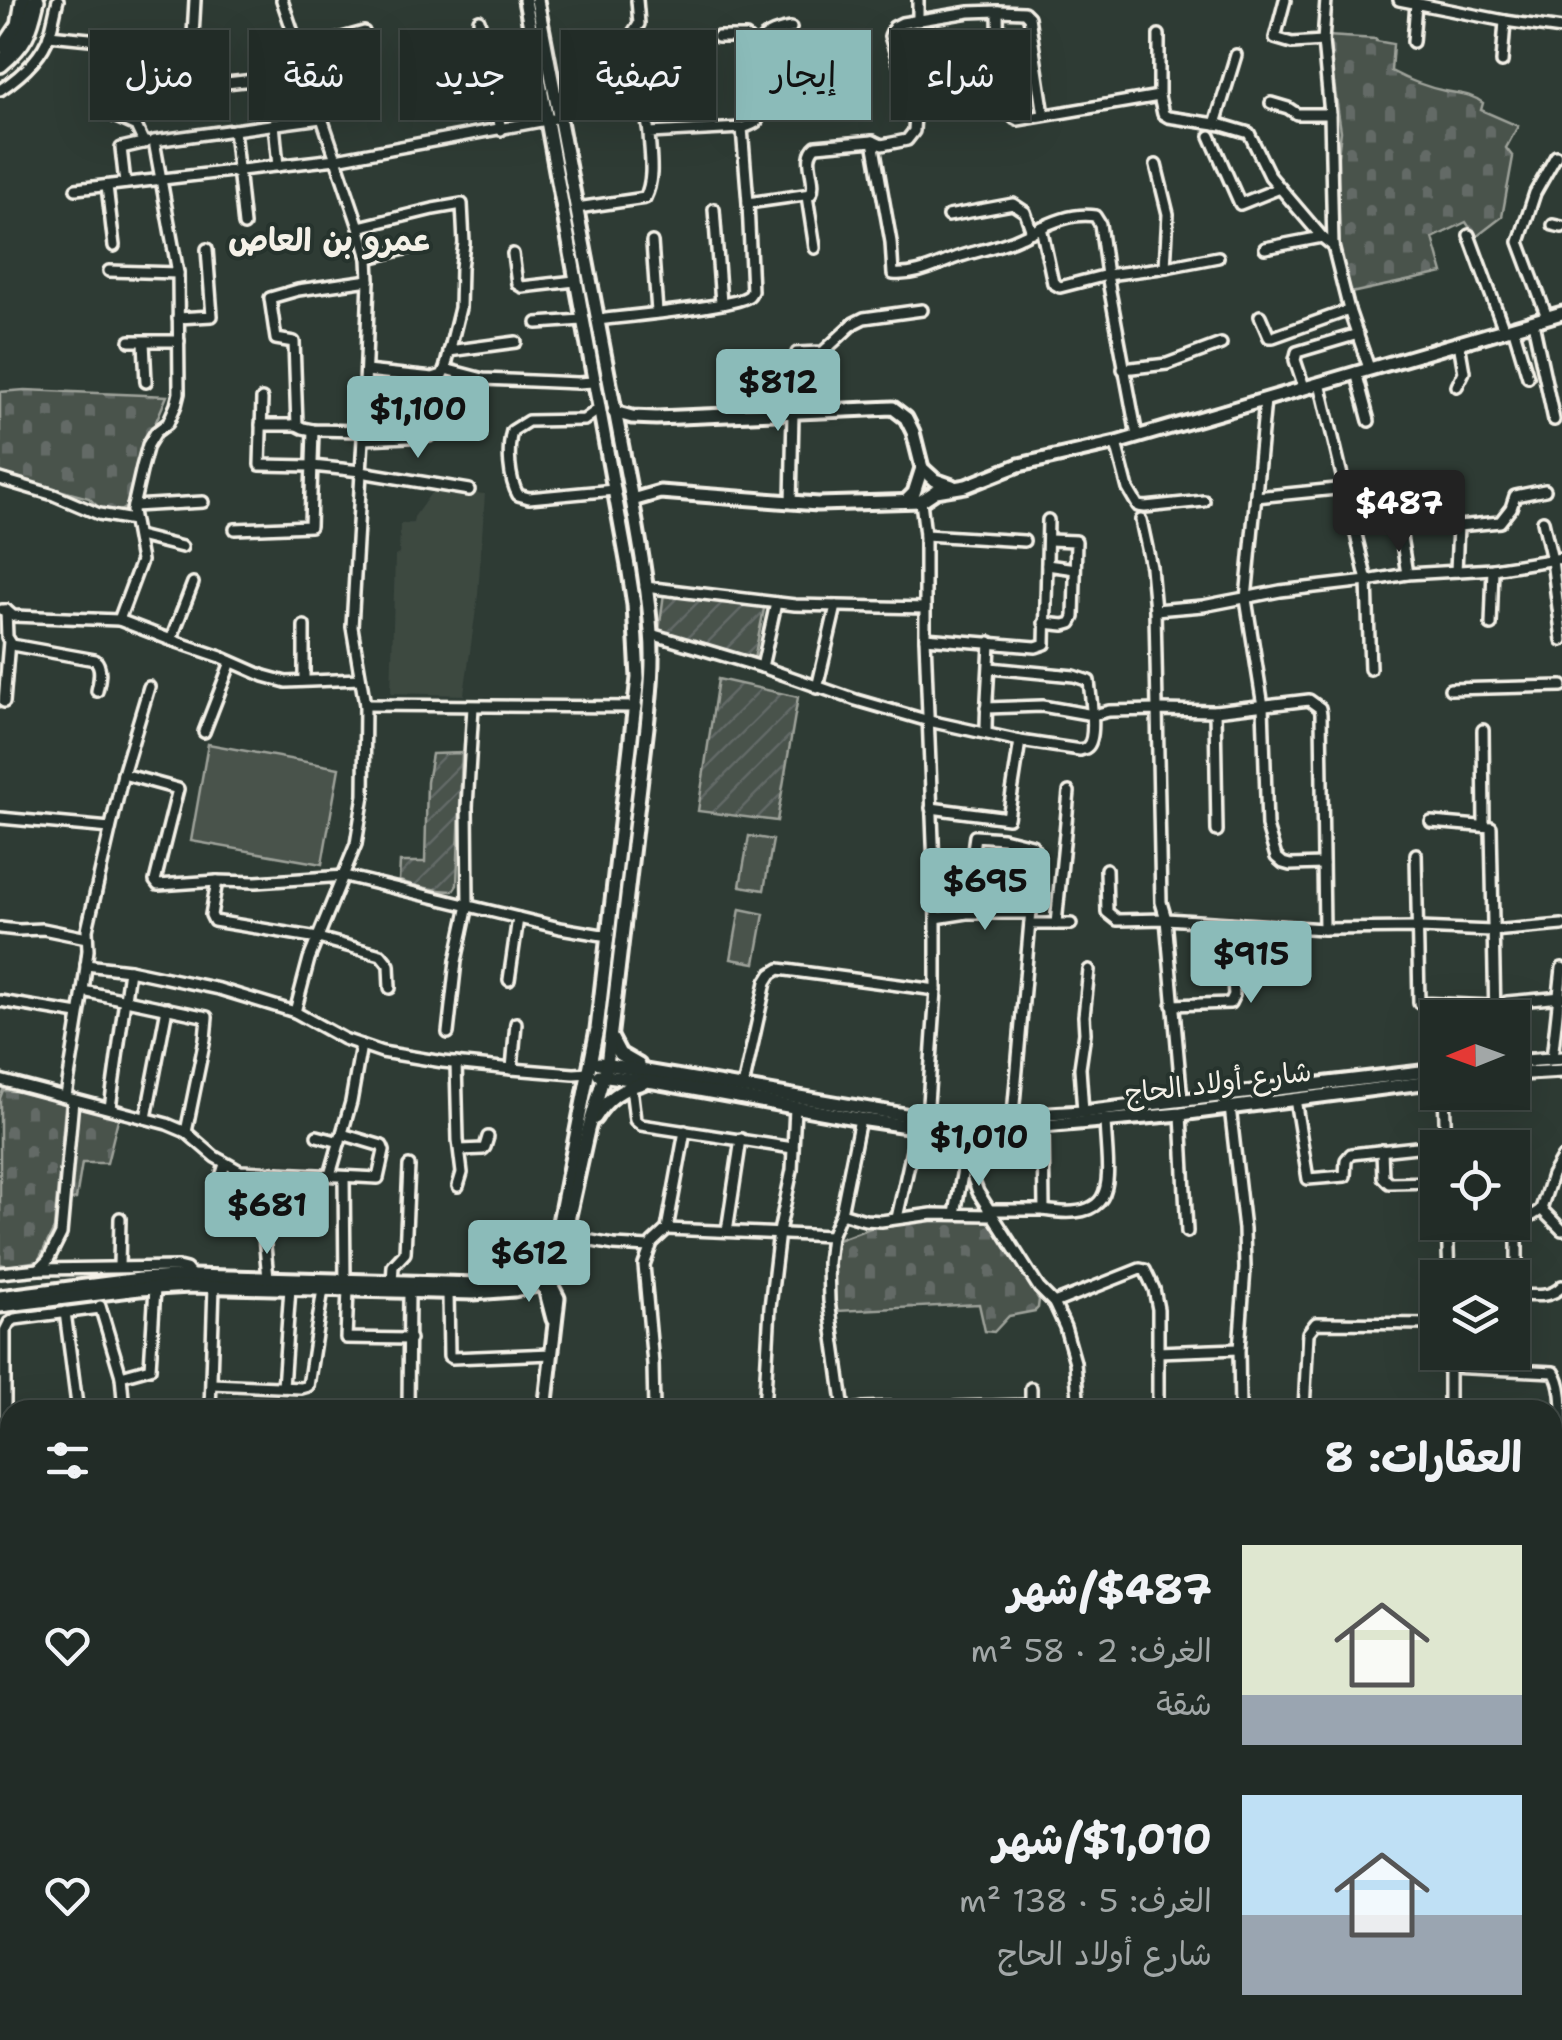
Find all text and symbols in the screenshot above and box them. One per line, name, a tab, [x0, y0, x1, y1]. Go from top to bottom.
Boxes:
chip: منزل	[90, 30, 229, 120]
chip: شقة	[249, 30, 380, 120]
chip: جديد	[400, 30, 541, 120]
chip: تصفية	[561, 30, 716, 120]
chip: إيجار	[736, 30, 871, 120]
chip: شراء	[891, 30, 1030, 120]
district label: عمرو بن العاص	[228, 218, 432, 261]
pin: $812	[719, 349, 837, 434]
text: $812	[738, 360, 818, 403]
pin: $1,100	[337, 376, 499, 461]
text: $1,100	[369, 387, 467, 430]
pin: $487	[1340, 470, 1458, 555]
text: $487	[1355, 481, 1443, 524]
pin: $695	[926, 848, 1044, 933]
text: $695	[942, 859, 1028, 902]
pin: $915	[1192, 921, 1310, 1006]
text: $915	[1213, 932, 1289, 975]
north arrow	[1420, 1000, 1530, 1110]
map controls	[1420, 1000, 1530, 1370]
street label: شارع أولاد الحاج	[1122, 1052, 1314, 1113]
pin: $1,010	[898, 1104, 1060, 1189]
text: $1,010	[929, 1115, 1029, 1158]
button: locate	[1420, 1130, 1530, 1240]
pin: $681	[208, 1172, 326, 1257]
text: $681	[227, 1183, 307, 1226]
pin: $612	[470, 1220, 588, 1305]
text: $612	[490, 1231, 568, 1274]
button: layers	[1420, 1260, 1530, 1370]
text: العقارات: 8	[1324, 1429, 1522, 1485]
icon: filters	[40, 1433, 95, 1488]
text: $487/شهر	[1008, 1561, 1212, 1617]
icon: home	[1322, 1585, 1442, 1705]
icon: heart	[40, 1618, 95, 1673]
text: الغرف: 2 · 58 m²	[971, 1629, 1212, 1672]
text: شقة	[1156, 1682, 1212, 1725]
text: $1,010/شهر	[994, 1811, 1212, 1867]
icon: home	[1322, 1835, 1442, 1955]
icon: heart	[40, 1868, 95, 1923]
text: الغرف: 5 · 138 m²	[959, 1879, 1212, 1922]
text: شارع أولاد الحاج	[997, 1932, 1212, 1975]

